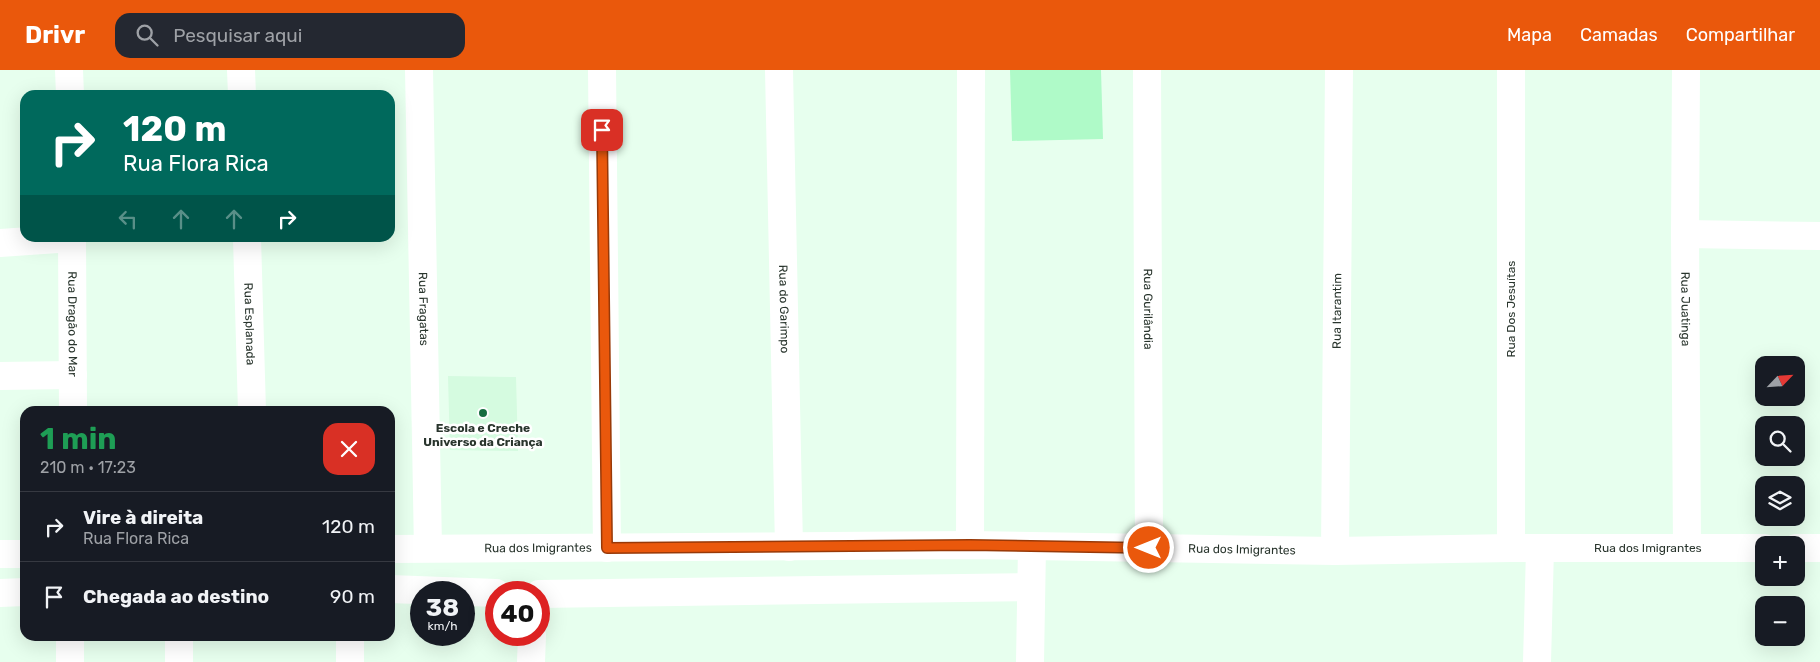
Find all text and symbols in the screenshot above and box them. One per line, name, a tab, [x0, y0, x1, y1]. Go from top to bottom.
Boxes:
search box	[115, 13, 465, 58]
text: Drivr	[25, 21, 85, 49]
icon: search	[133, 21, 161, 49]
text: Pesquisar aqui	[173, 24, 302, 47]
text: Mapa	[1507, 24, 1552, 46]
text: Camadas	[1580, 24, 1658, 46]
text: Compartilhar	[1686, 24, 1795, 46]
text: 120 m	[123, 108, 226, 150]
pin	[581, 109, 623, 151]
icon: right	[40, 110, 105, 175]
icon: arrive	[588, 116, 616, 144]
text: Rua Flora Rica	[123, 150, 269, 177]
icon: left	[114, 205, 142, 233]
icon: ahead	[167, 205, 195, 233]
icon: ahead	[220, 205, 248, 233]
icon: right	[273, 205, 301, 233]
street label: Rua Dos Jesuítas	[1504, 261, 1518, 357]
street label: Rua do Garimpo	[776, 264, 792, 354]
street label: Rua Gurilândia	[1141, 268, 1155, 350]
street label: Rua Dragão do Mar	[65, 271, 80, 377]
street label: Rua Fragatas	[416, 272, 431, 346]
street label: Rua Juatinga	[1678, 272, 1693, 346]
street label: Rua Itarantim	[1330, 273, 1344, 349]
street label: Rua Esplanada	[241, 283, 258, 365]
north arrow	[1755, 356, 1805, 406]
map controls	[1755, 356, 1805, 646]
marker: Escola e Creche Universo da Criança	[477, 407, 489, 419]
button: search	[1755, 416, 1805, 466]
text: 1 min	[40, 421, 117, 457]
place label: Escola e Creche Universo da Criança	[423, 421, 543, 449]
button: close	[323, 423, 375, 475]
text: 210 m · 17:23	[40, 458, 136, 477]
button: layers	[1755, 476, 1805, 526]
text: Vire à direita	[83, 506, 203, 529]
icon: right	[40, 513, 68, 541]
text: 120 m	[322, 515, 375, 538]
position arrow	[1122, 521, 1174, 573]
text: Rua Flora Rica	[83, 529, 189, 548]
button: +	[1755, 536, 1805, 586]
street label: Rua dos Imigrantes	[484, 541, 592, 555]
street label: Rua dos Imigrantes	[1594, 541, 1702, 555]
street label: Rua dos Imigrantes	[1188, 542, 1296, 557]
speed limit sign: 40	[485, 581, 550, 646]
icon: arrive	[40, 583, 68, 611]
text: Chegada ao destino	[83, 585, 269, 608]
text: 90 m	[330, 585, 375, 608]
text: 38	[426, 593, 459, 622]
button: −	[1755, 596, 1805, 646]
text: km/h	[428, 619, 457, 633]

